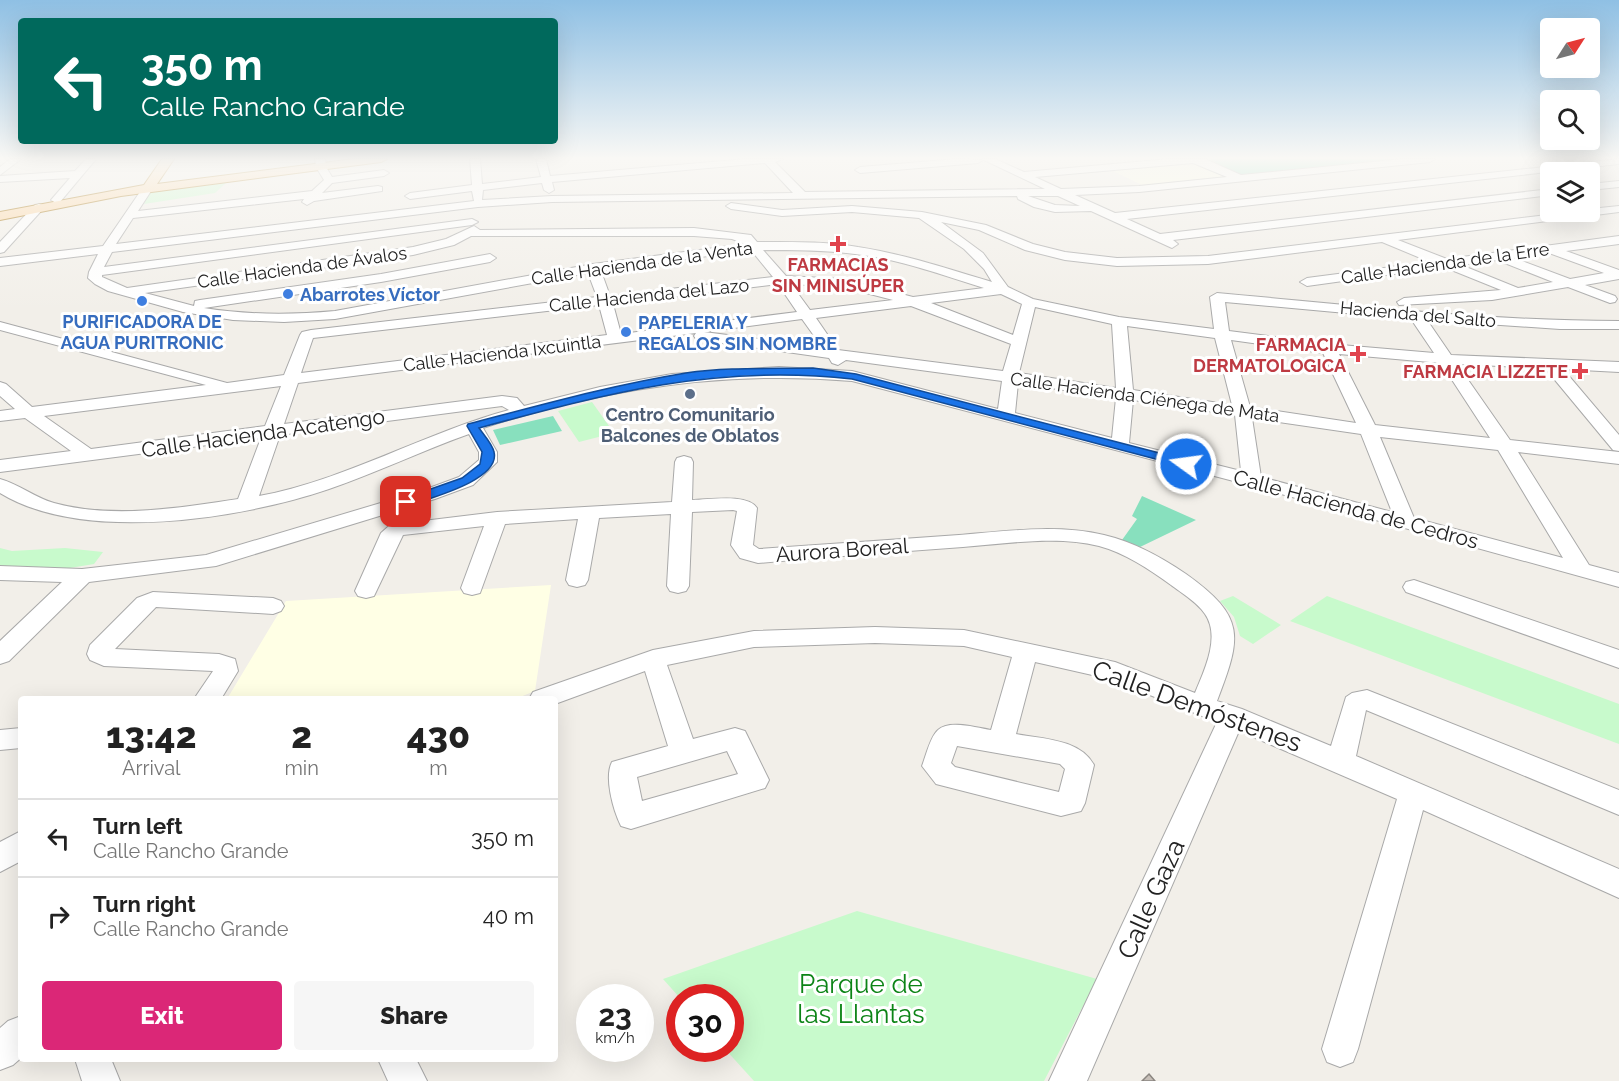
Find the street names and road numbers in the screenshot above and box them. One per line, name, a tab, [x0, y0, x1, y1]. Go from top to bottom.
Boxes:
street label: Calle Hacienda de la Venta	[530, 237, 754, 289]
street label: Calle Hacienda de la Erre	[1340, 238, 1551, 288]
street label: Calle Hacienda de Ávalos	[196, 241, 408, 292]
street label: Calle Hacienda del Lazo	[548, 274, 750, 316]
street label: Hacienda del Salto	[1339, 297, 1497, 331]
street label: Calle Hacienda Ixcuintla	[402, 330, 602, 376]
street label: Calle Hacienda Ciénega de Mata	[1009, 368, 1281, 426]
street label: Calle Hacienda Acatengo	[140, 404, 386, 462]
street label: Calle Hacienda de Cedros	[1231, 464, 1481, 554]
street label: Aurora Boreal	[775, 533, 910, 567]
street label: Calle Demóstenes	[1088, 654, 1306, 758]
street label: Calle Gaza	[1111, 835, 1191, 963]

